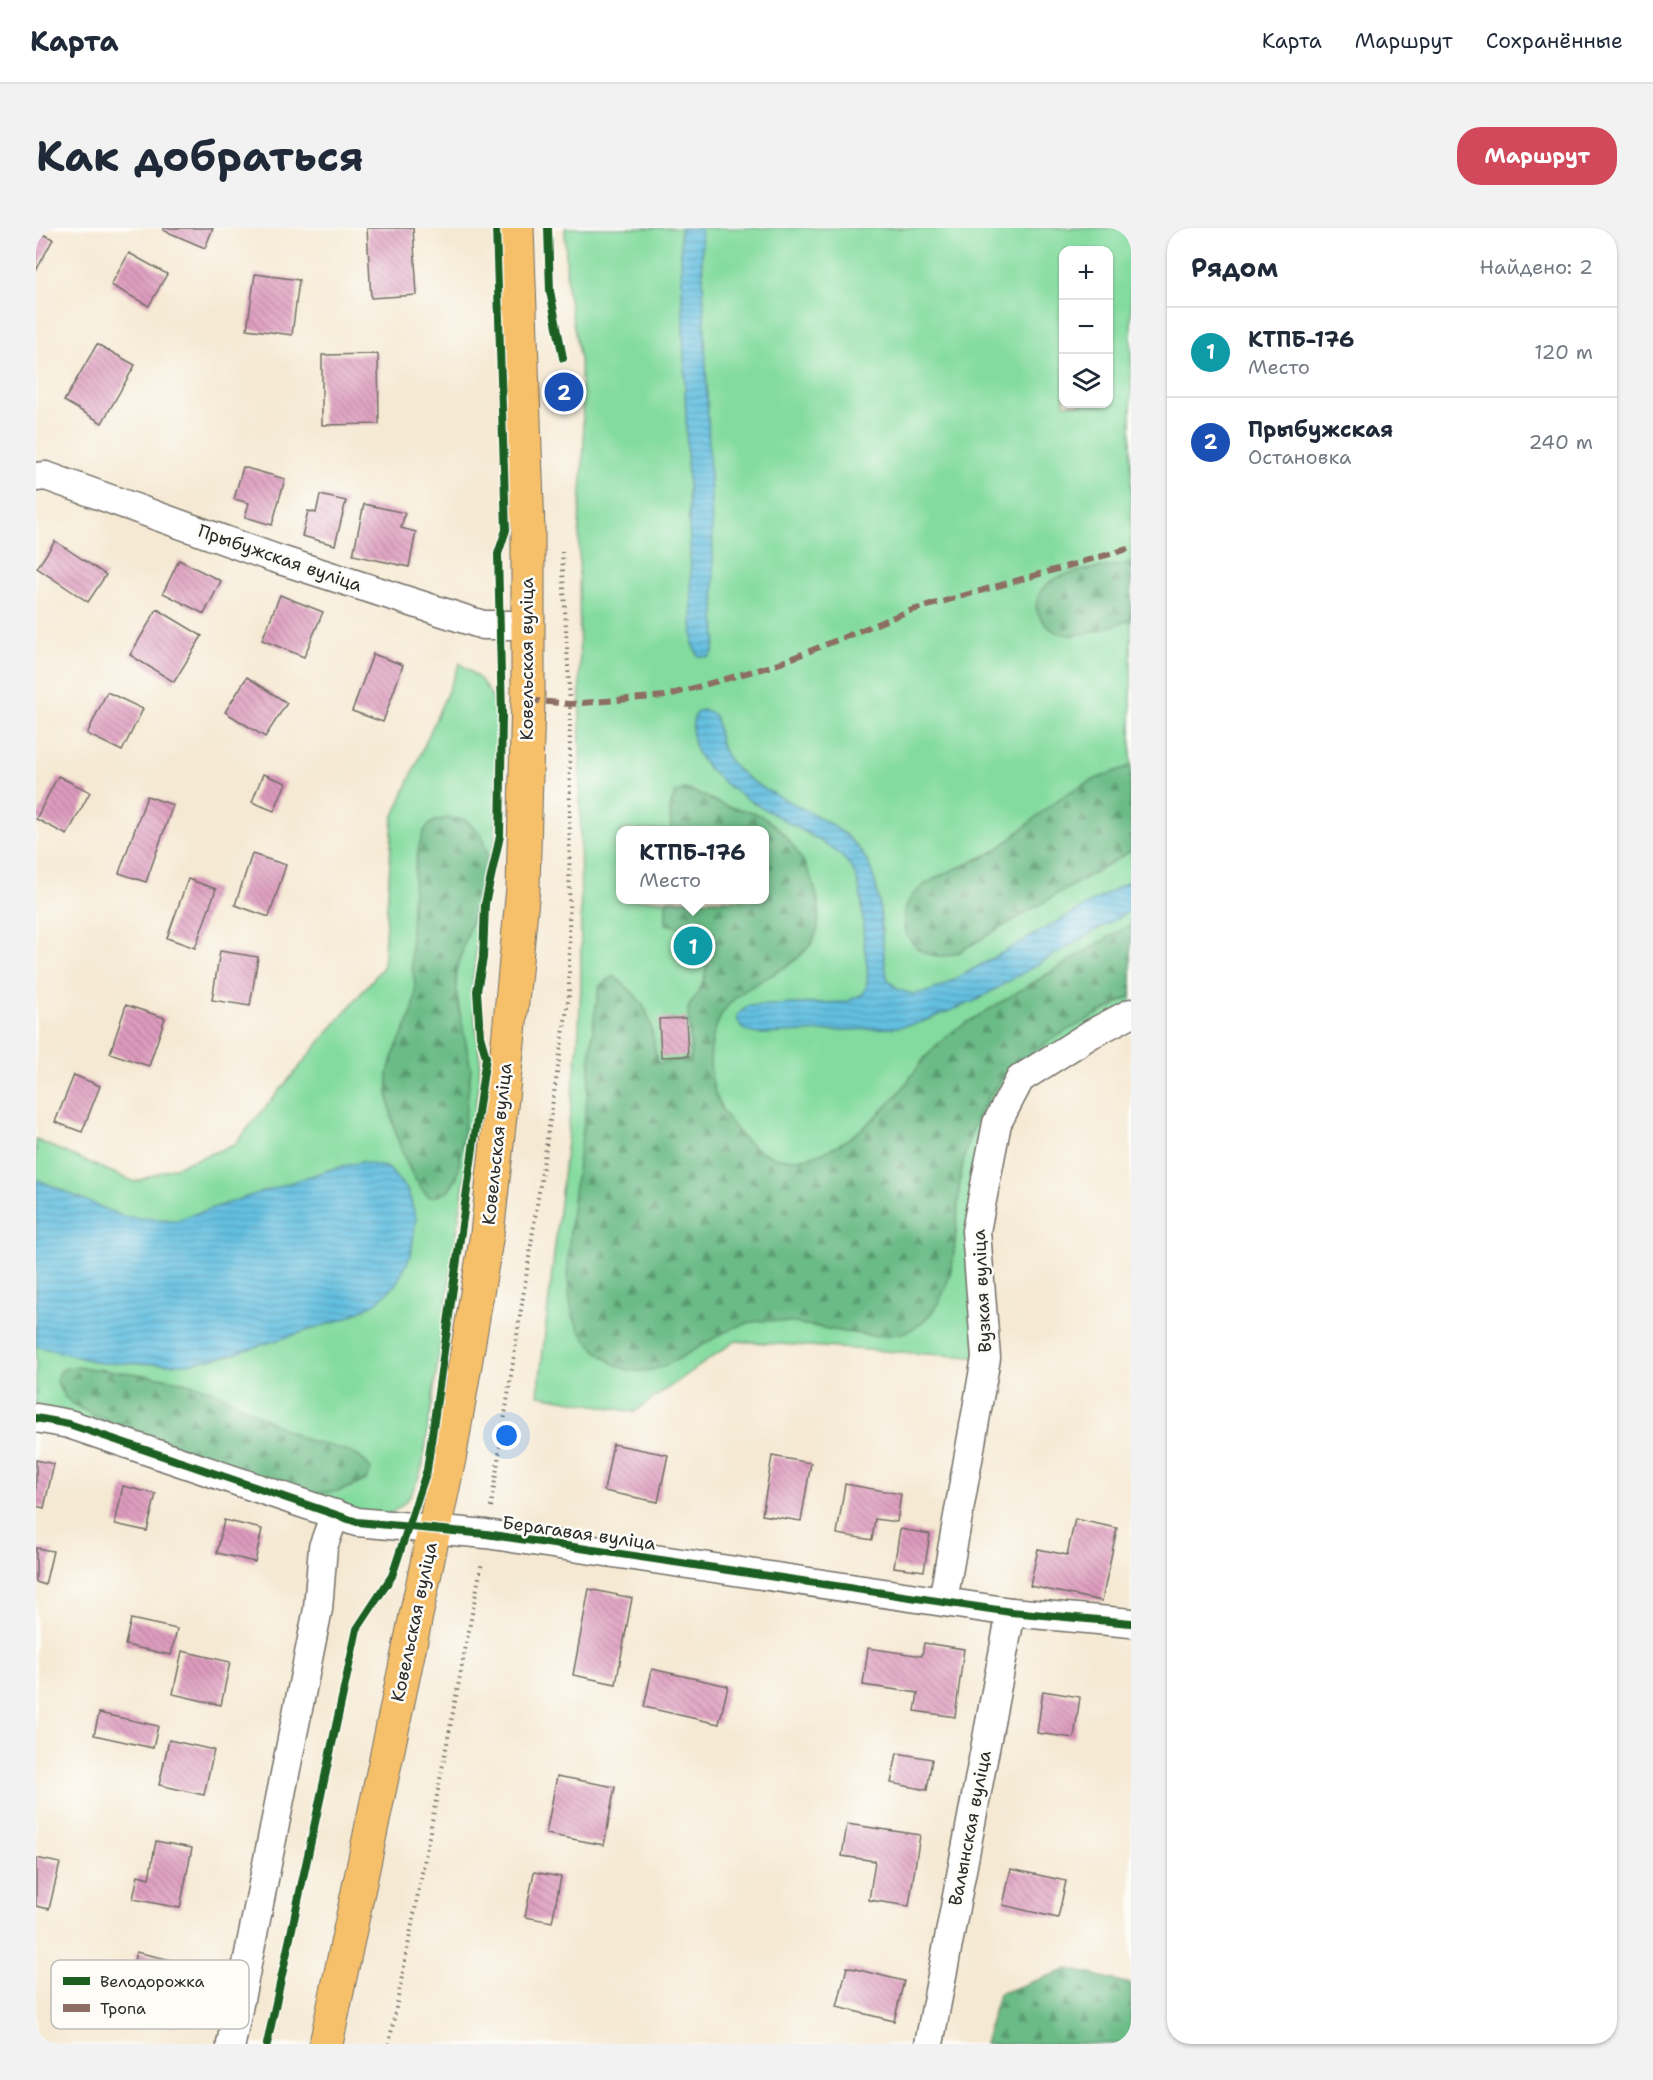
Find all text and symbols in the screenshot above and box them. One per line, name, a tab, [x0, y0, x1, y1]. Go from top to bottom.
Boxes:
text: Карта	[30, 22, 119, 60]
text: Карта	[1262, 27, 1322, 55]
text: Маршрут	[1355, 27, 1453, 55]
text: Сохранённые	[1486, 27, 1623, 55]
button: Маршрут	[1457, 127, 1617, 185]
text: Как добраться	[36, 128, 364, 184]
map controls	[1059, 246, 1113, 408]
button: +	[1059, 246, 1113, 300]
text: Рядом	[1191, 250, 1278, 285]
text: Найдено: 2	[1480, 254, 1593, 280]
button: −	[1059, 300, 1113, 354]
text: КТПБ-176	[1248, 325, 1355, 354]
text: 1	[1206, 339, 1215, 365]
text: 120 m	[1534, 339, 1593, 365]
button: layers	[1059, 354, 1113, 408]
text: Место	[1248, 354, 1310, 380]
pin: 2	[544, 370, 584, 414]
text: Прыбужская	[1248, 415, 1393, 444]
text: 2	[1204, 429, 1218, 455]
text: 240 m	[1528, 429, 1593, 455]
text: Остановка	[1248, 444, 1352, 470]
street label: Прыбужская вуліца	[195, 519, 365, 597]
street label: Ковельская вуліца	[515, 578, 539, 740]
popup	[616, 826, 769, 904]
text: КТПБ-176	[639, 838, 746, 867]
text: Место	[639, 867, 701, 893]
pin: 1	[674, 924, 712, 968]
street label: Ковельская вуліца	[477, 1062, 517, 1226]
street label: Вузкая вуліца	[967, 1229, 997, 1353]
your location	[492, 1421, 521, 1450]
street label: Берагавая вуліца	[501, 1510, 657, 1556]
street label: Ковельская вуліца	[385, 1540, 443, 1704]
street label: Валынская вуліца	[943, 1748, 997, 1908]
legend	[51, 1960, 249, 2029]
text: Велодорожка	[100, 1971, 205, 1992]
text: Тропа	[100, 1998, 146, 2019]

